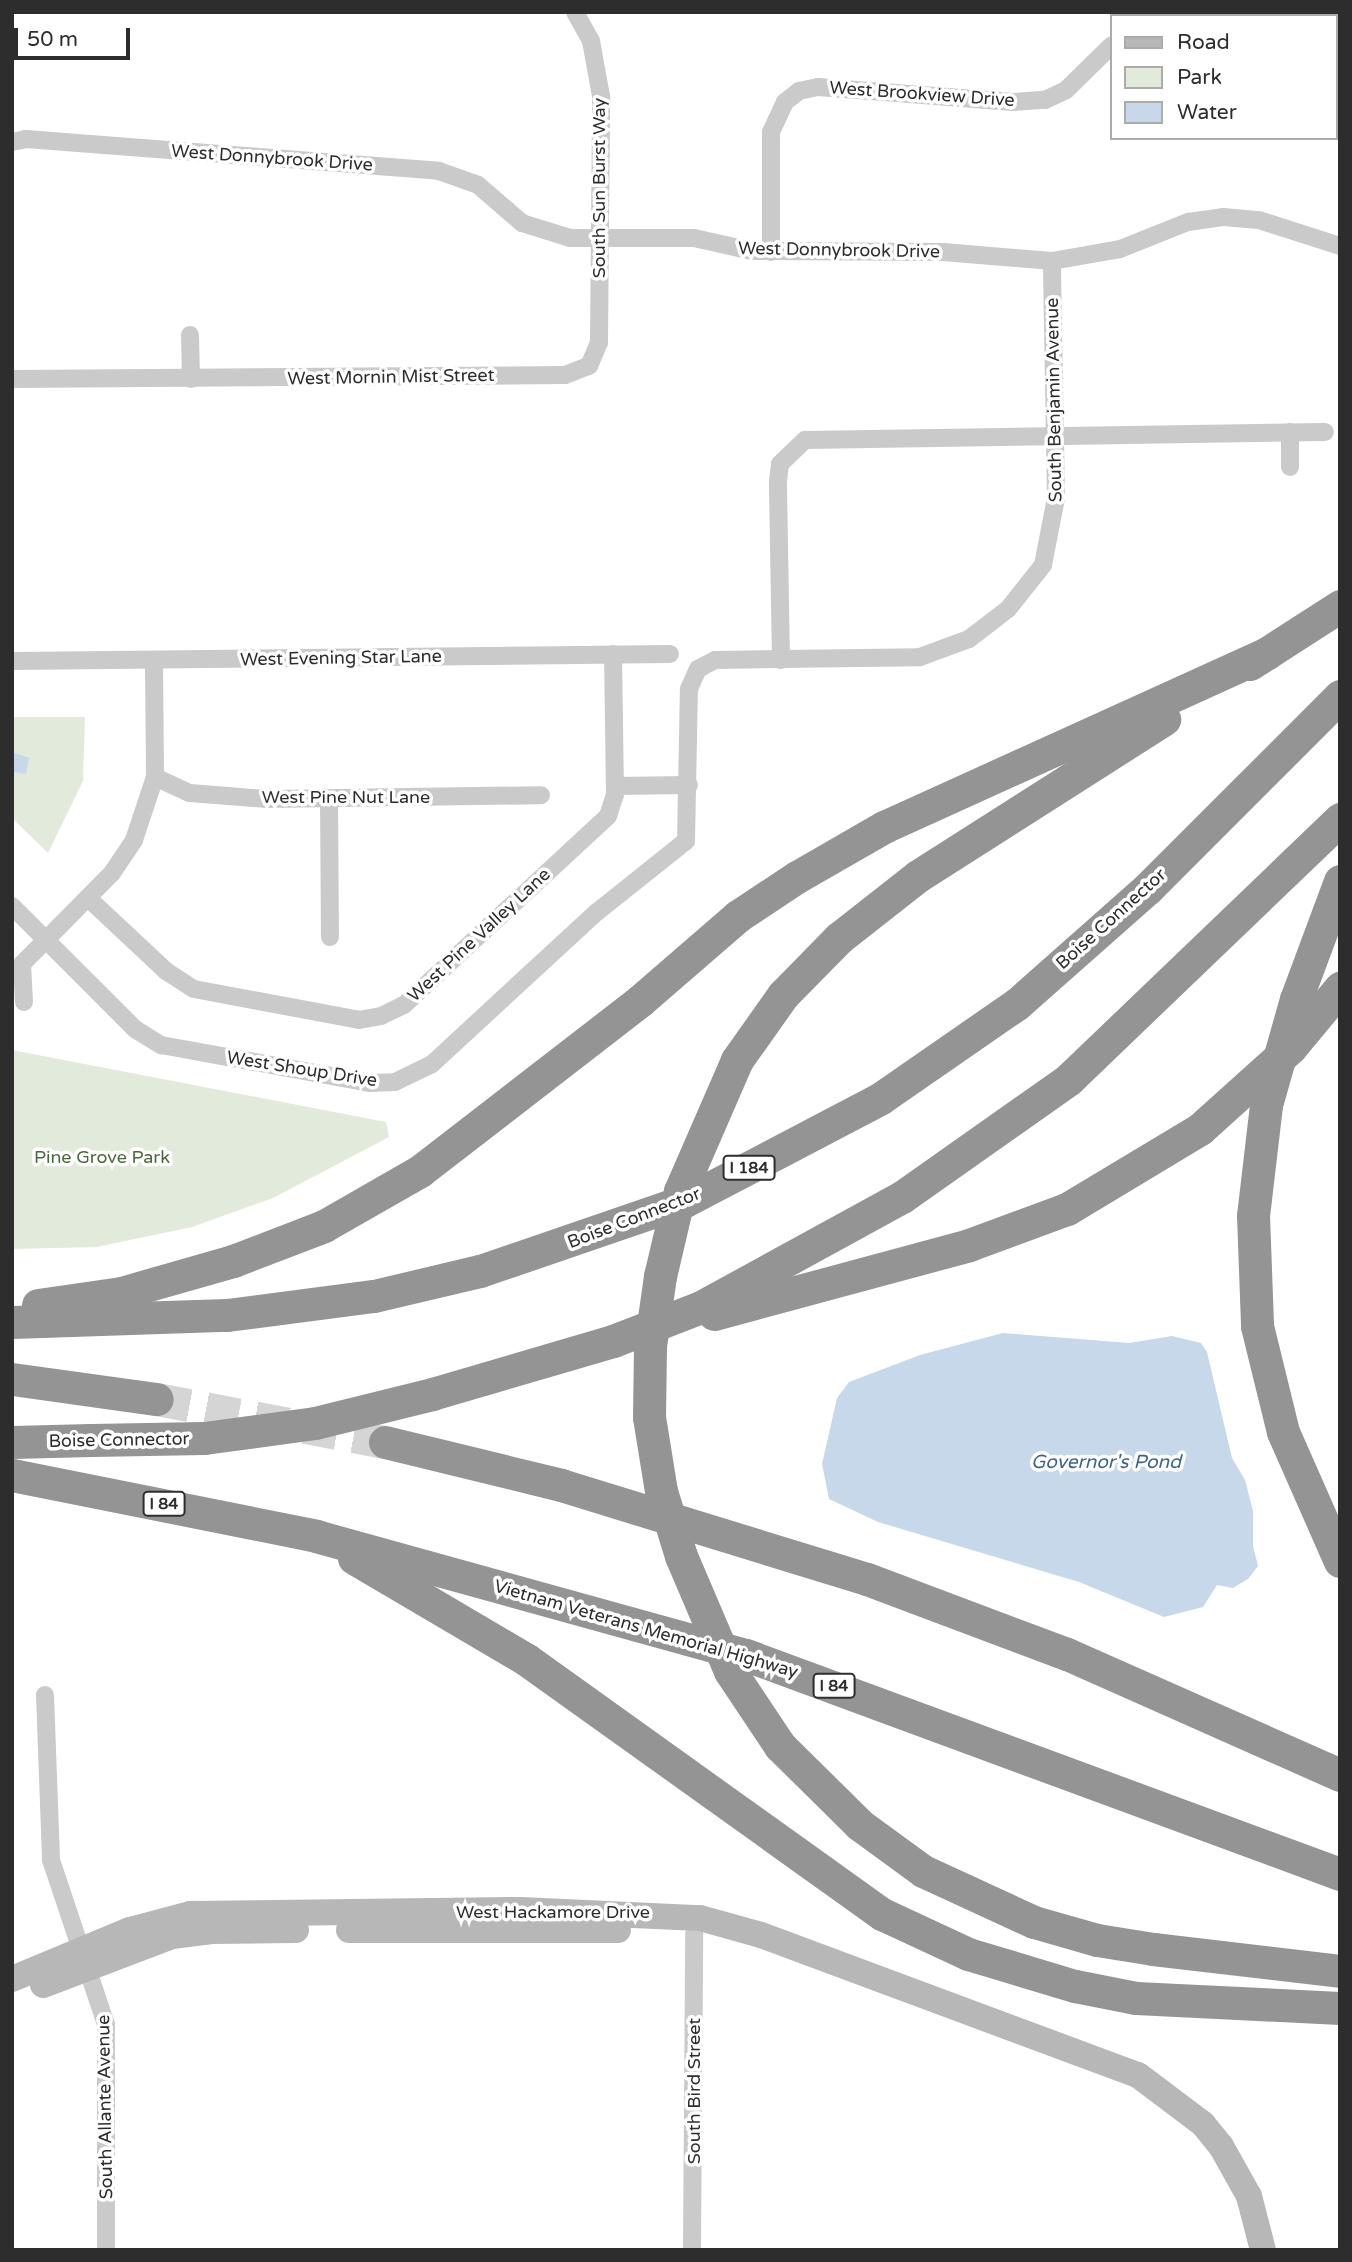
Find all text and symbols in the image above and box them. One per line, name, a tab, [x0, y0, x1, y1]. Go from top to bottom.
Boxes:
scale bar	[18, 14, 133, 58]
legend	[1110, 14, 1338, 140]
text: 50 m	[27, 27, 78, 52]
text: Road	[1177, 30, 1230, 55]
text: Park	[1177, 65, 1222, 90]
street label: West Brookview Drive	[829, 77, 1015, 111]
street label: South Sun Burst Way	[588, 98, 610, 278]
text: Water	[1177, 100, 1237, 125]
street label: West Donnybrook Drive	[171, 140, 373, 176]
street label: West Donnybrook Drive	[738, 237, 940, 263]
street label: South Benjamin Avenue	[1041, 297, 1067, 503]
street label: West Mornin Mist Street	[287, 364, 495, 390]
street label: West Evening Star Lane	[240, 645, 442, 671]
street label: West Pine Nut Lane	[262, 786, 430, 808]
street label: West Pine Valley Lane	[403, 863, 555, 1007]
street label: Boise Connector	[1051, 864, 1171, 974]
street label: West Shoup Drive	[225, 1046, 379, 1092]
park label: Pine Grove Park	[34, 1146, 170, 1168]
road number: I 184	[721, 1156, 777, 1180]
street label: Boise Connector	[564, 1183, 704, 1253]
street label: Boise Connector	[48, 1428, 190, 1452]
water label: Governor's Pond	[1031, 1452, 1181, 1474]
road number: I 84	[141, 1492, 187, 1516]
street label: Vietnam Veterans Memorial Highway	[491, 1575, 801, 1683]
road number: I 84	[811, 1674, 857, 1698]
street label: West Hackamore Drive	[456, 1901, 650, 1923]
street label: South Allante Avenue	[93, 2014, 117, 2200]
street label: South Bird Street	[683, 2018, 705, 2164]

